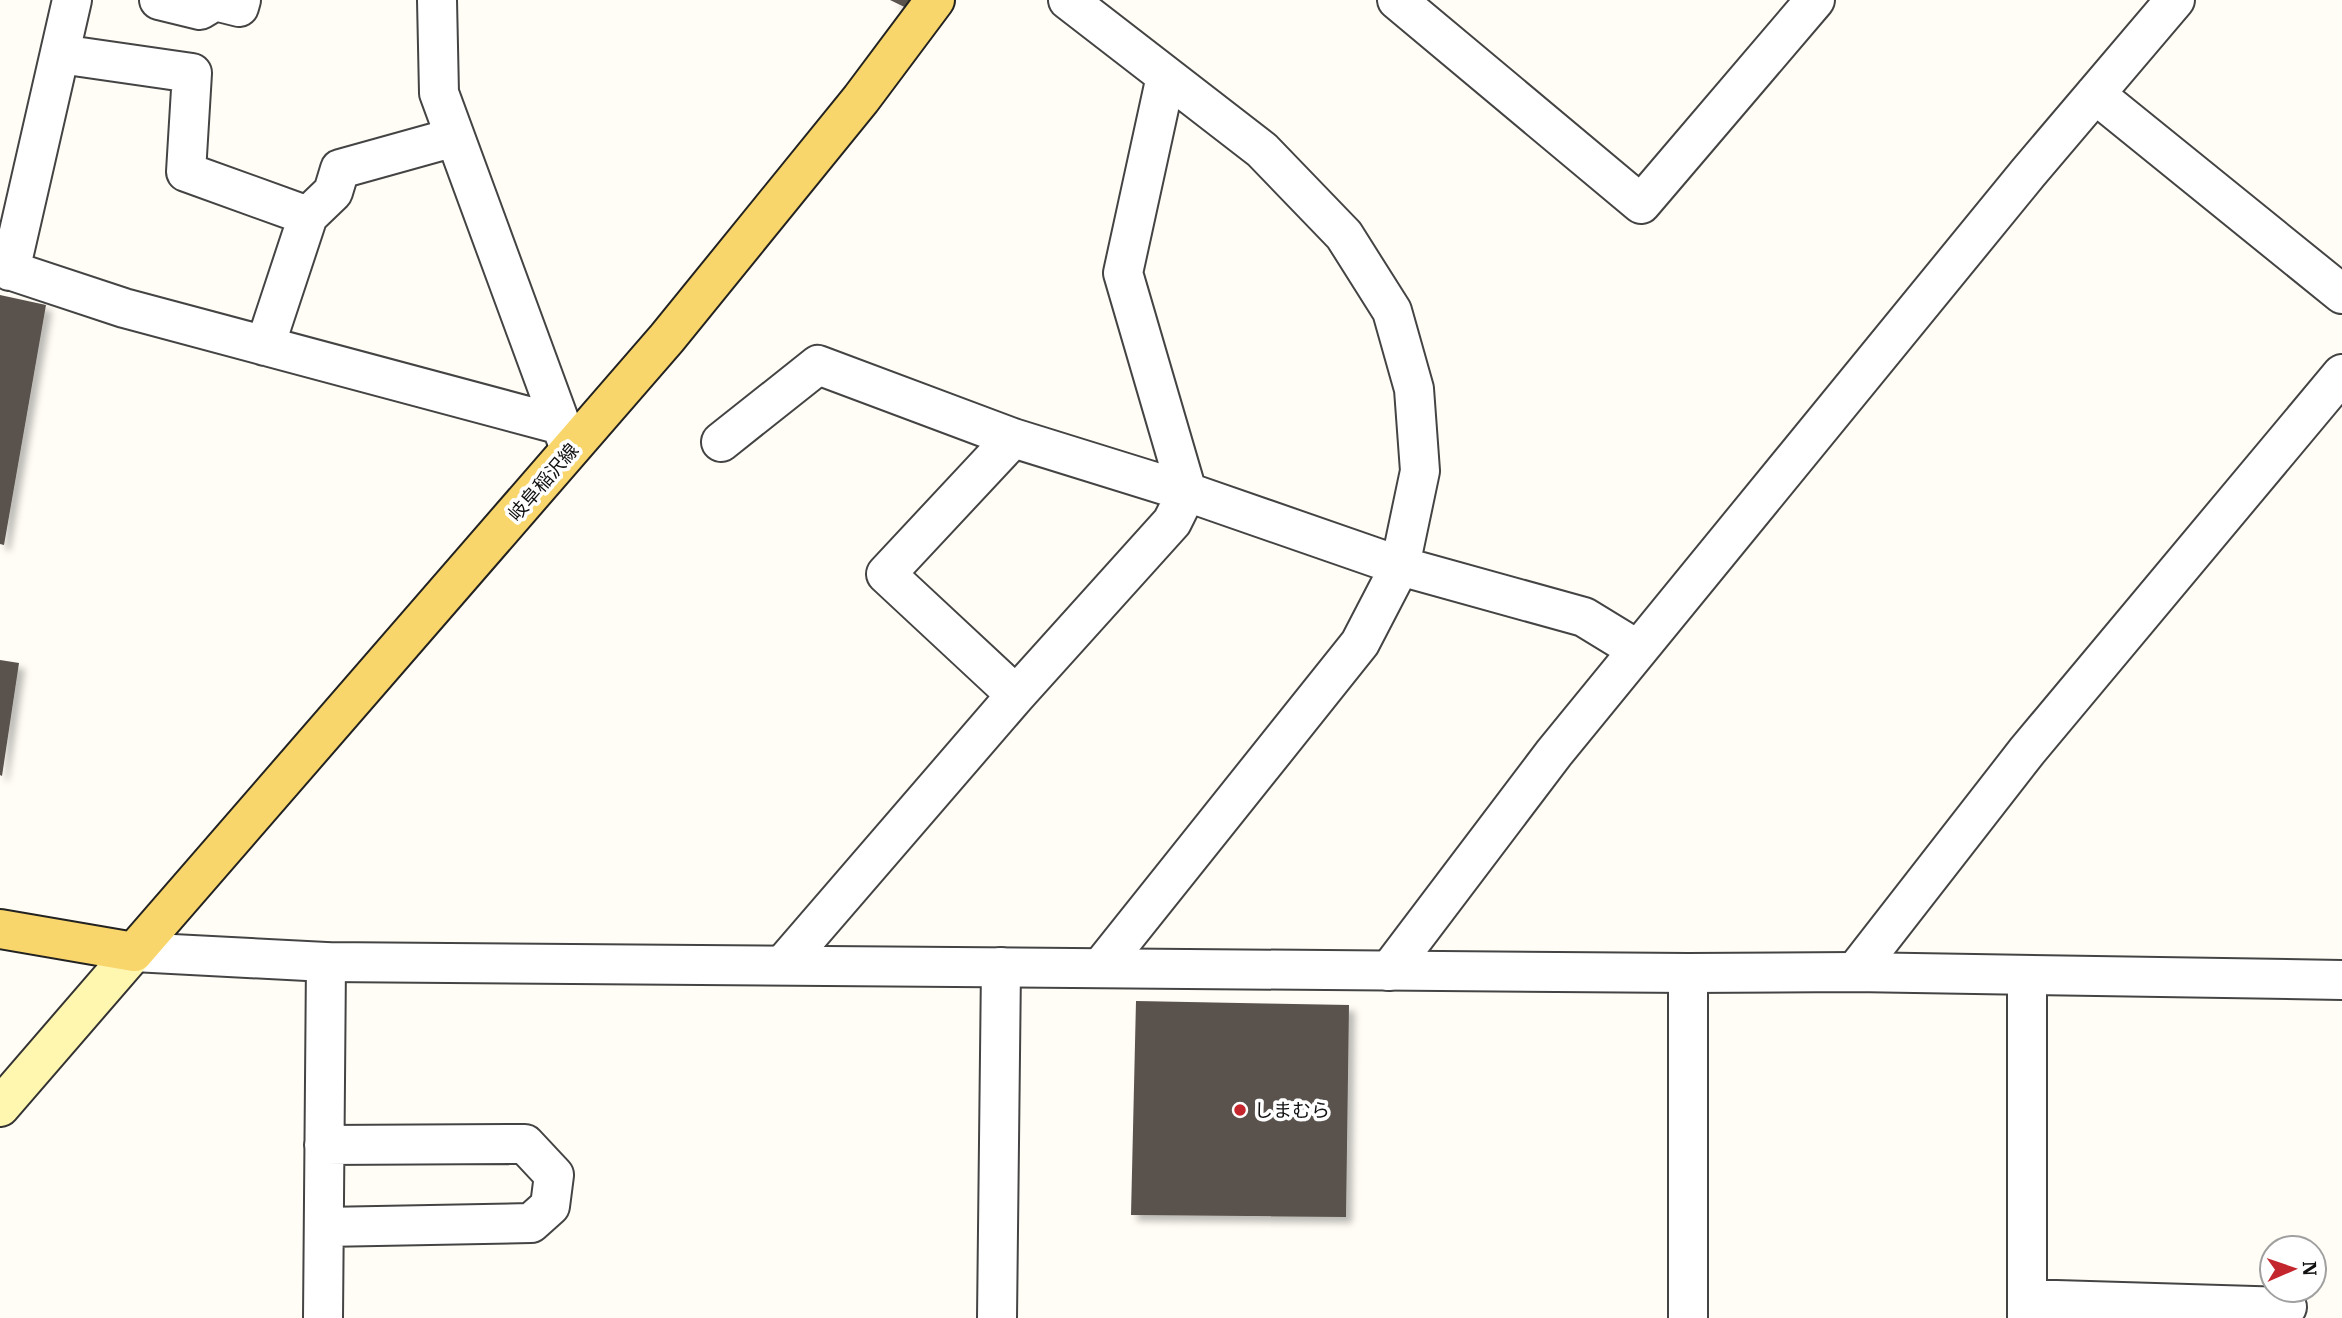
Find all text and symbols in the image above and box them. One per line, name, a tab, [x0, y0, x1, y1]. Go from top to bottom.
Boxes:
street label: 岐阜稲沢線	[503, 438, 583, 526]
place label: しまむら	[1254, 1098, 1330, 1122]
marker: しまむら	[1232, 1102, 1248, 1118]
north arrow	[2258, 1234, 2328, 1304]
text: N	[2298, 1260, 2322, 1276]

